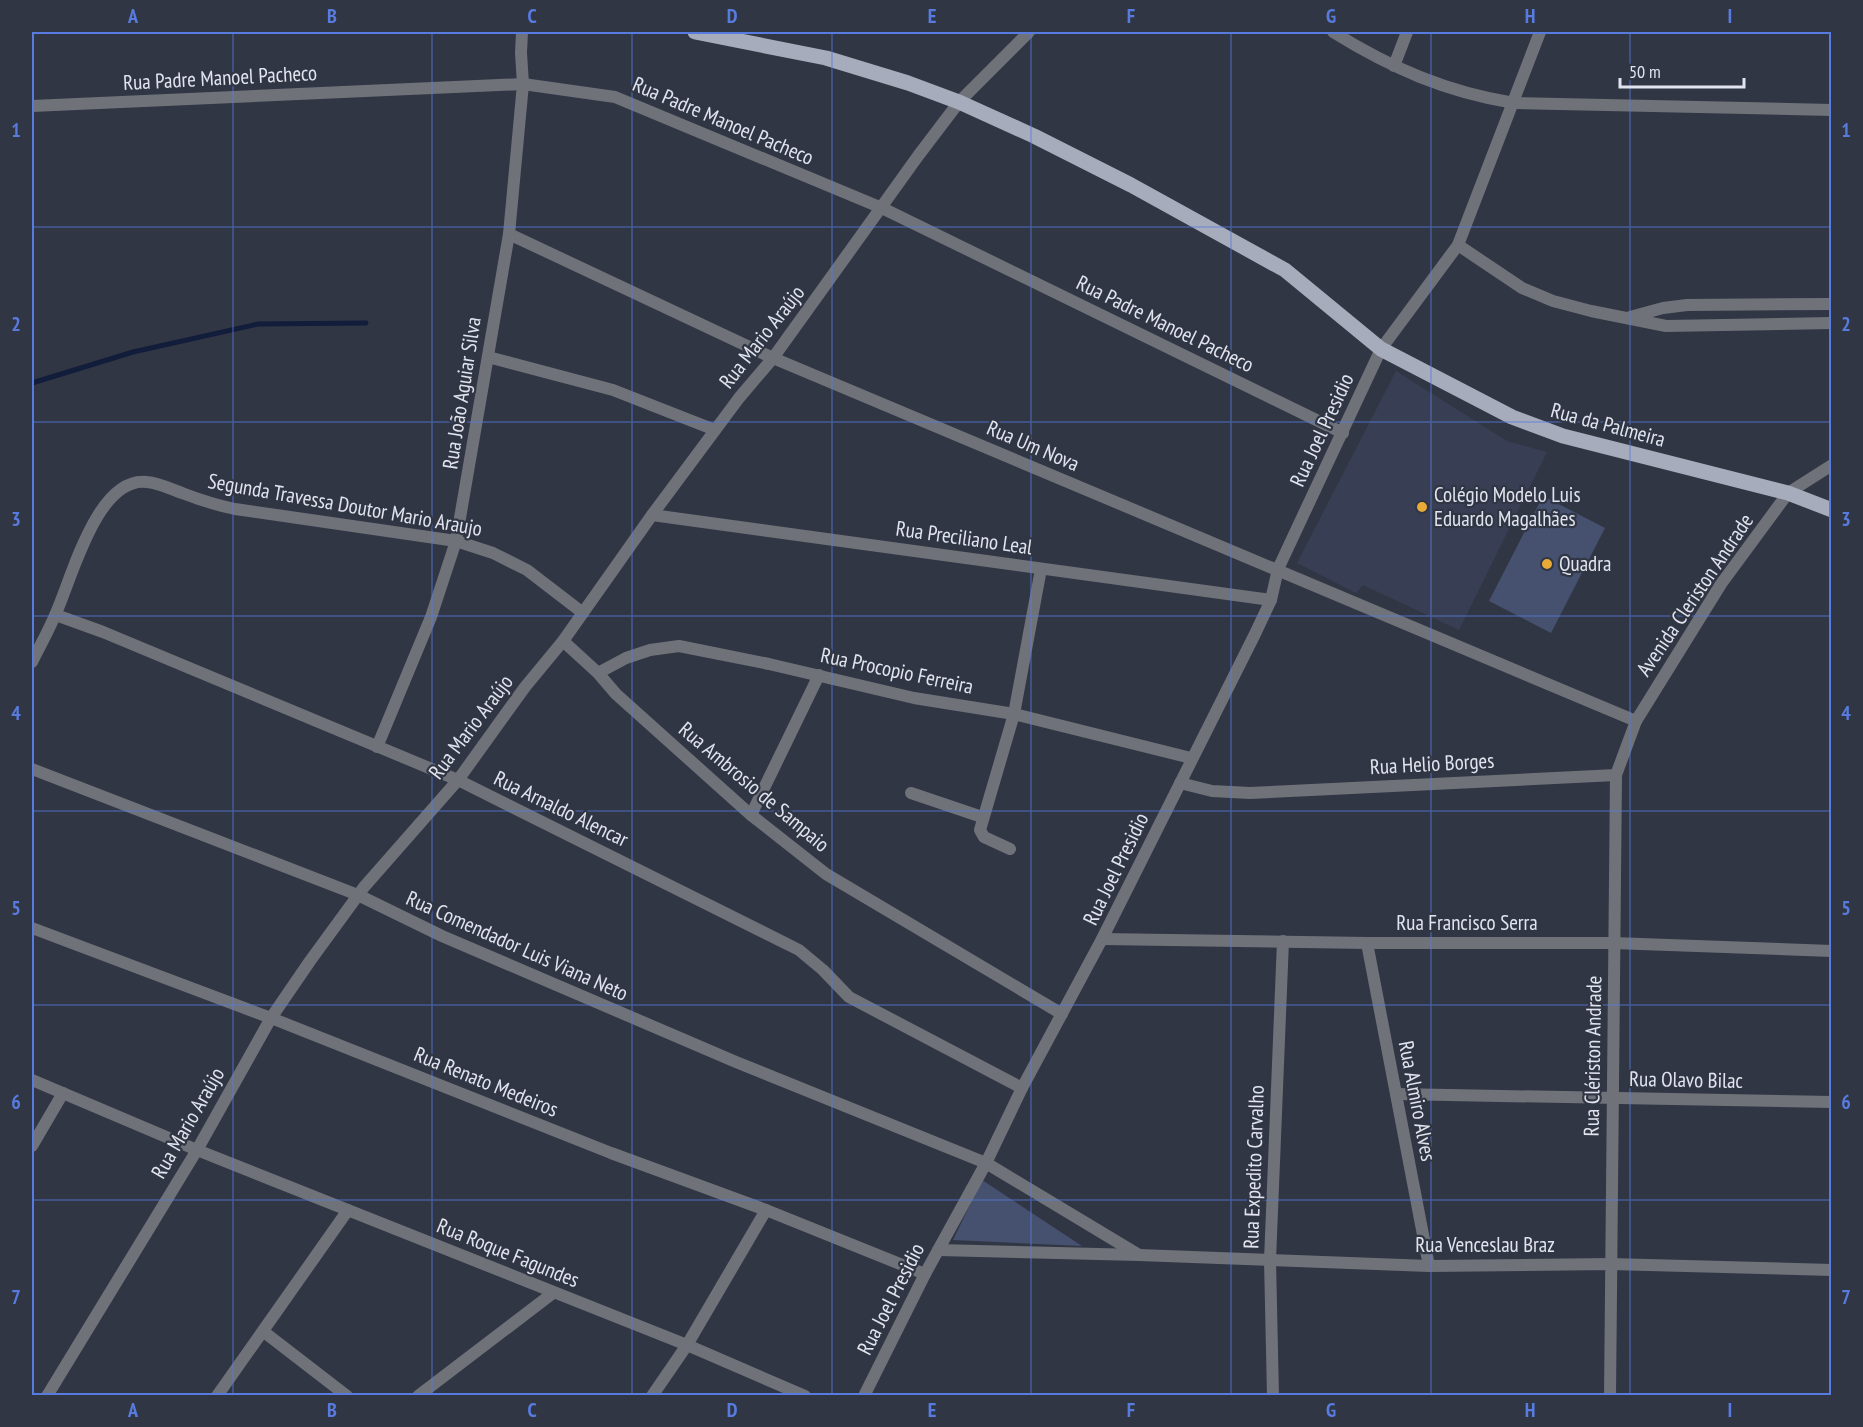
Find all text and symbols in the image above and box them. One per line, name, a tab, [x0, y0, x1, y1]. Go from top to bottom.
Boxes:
text: A	[127, 3, 139, 29]
text: B	[327, 3, 337, 29]
text: C	[527, 3, 537, 29]
text: D	[727, 3, 738, 29]
text: E	[928, 3, 936, 29]
text: F	[1127, 3, 1135, 29]
text: G	[1326, 3, 1336, 29]
text: H	[1525, 3, 1535, 29]
text: I	[1728, 3, 1732, 29]
scale bar	[1620, 51, 1744, 89]
street label: Rua Padre Manoel Pacheco	[122, 59, 318, 96]
text: 50 m	[1629, 60, 1661, 83]
street label: Rua Padre Manoel Pacheco	[629, 70, 818, 171]
text: 1	[11, 117, 21, 143]
text: 1	[1841, 117, 1851, 143]
street label: Rua Padre Manoel Pacheco	[1072, 269, 1258, 378]
street label: Rua Mario Araújo	[713, 280, 810, 394]
text: 2	[11, 311, 21, 337]
text: 2	[1841, 311, 1851, 337]
street label: Rua João Aguiar Silva	[436, 315, 487, 471]
street label: Rua Joel Presidio	[1284, 369, 1360, 491]
street label: Rua da Palmeira	[1548, 396, 1668, 453]
street label: Rua Um Nova	[983, 414, 1083, 477]
street label: Segunda Travessa Doutor Mario Araujo	[206, 467, 484, 542]
place label: Colégio Modelo Luis Eduardo Magalhães	[1434, 481, 1580, 532]
marker: Colégio Modelo Luis Eduardo Magalhães	[1415, 500, 1429, 514]
text: 3	[11, 506, 21, 532]
text: 3	[1841, 506, 1851, 532]
street label: Avenida Cleriston Andrade	[1630, 508, 1759, 681]
street label: Rua Preciliano Leal	[894, 515, 1034, 560]
place label: Quadra	[1559, 550, 1611, 577]
marker: Quadra	[1540, 557, 1554, 571]
street label: Rua Procopio Ferreira	[818, 641, 976, 700]
street label: Rua Mario Araújo	[423, 669, 519, 784]
text: 4	[11, 700, 21, 726]
text: 4	[1841, 700, 1851, 726]
street label: Rua Ambrosio de Sampaio	[673, 716, 835, 858]
street label: Rua Helio Borges	[1369, 747, 1495, 780]
street label: Rua Arnaldo Alencar	[490, 764, 633, 853]
street label: Rua Joel Presidio	[1077, 808, 1154, 929]
street label: Rua Comendador Luis Viana Neto	[402, 884, 632, 1007]
text: 5	[11, 895, 21, 921]
text: 5	[1841, 895, 1851, 921]
street label: Rua Francisco Serra	[1396, 909, 1538, 936]
street label: Rua Clériston Andrade	[1578, 975, 1607, 1137]
street label: Rua Almiro Alves	[1393, 1038, 1442, 1163]
street label: Rua Renato Medeiros	[410, 1040, 562, 1123]
street label: Rua Mario Araújo	[145, 1062, 230, 1183]
street label: Rua Olavo Bilac	[1629, 1065, 1744, 1094]
street label: Rua Expedito Carvalho	[1237, 1085, 1270, 1249]
text: 6	[11, 1089, 21, 1115]
text: 6	[1841, 1089, 1851, 1115]
street label: Rua Roque Fagundes	[433, 1212, 583, 1293]
street label: Rua Venceslau Braz	[1415, 1231, 1555, 1258]
street label: Rua Joel Presidio	[851, 1238, 930, 1359]
text: 7	[11, 1284, 21, 1310]
text: 7	[1841, 1284, 1851, 1310]
text: A	[127, 1397, 139, 1423]
text: B	[327, 1397, 337, 1423]
text: C	[527, 1397, 537, 1423]
text: D	[727, 1397, 738, 1423]
text: E	[928, 1397, 936, 1423]
text: F	[1127, 1397, 1135, 1423]
text: G	[1326, 1397, 1336, 1423]
text: H	[1525, 1397, 1535, 1423]
text: I	[1728, 1397, 1732, 1423]

